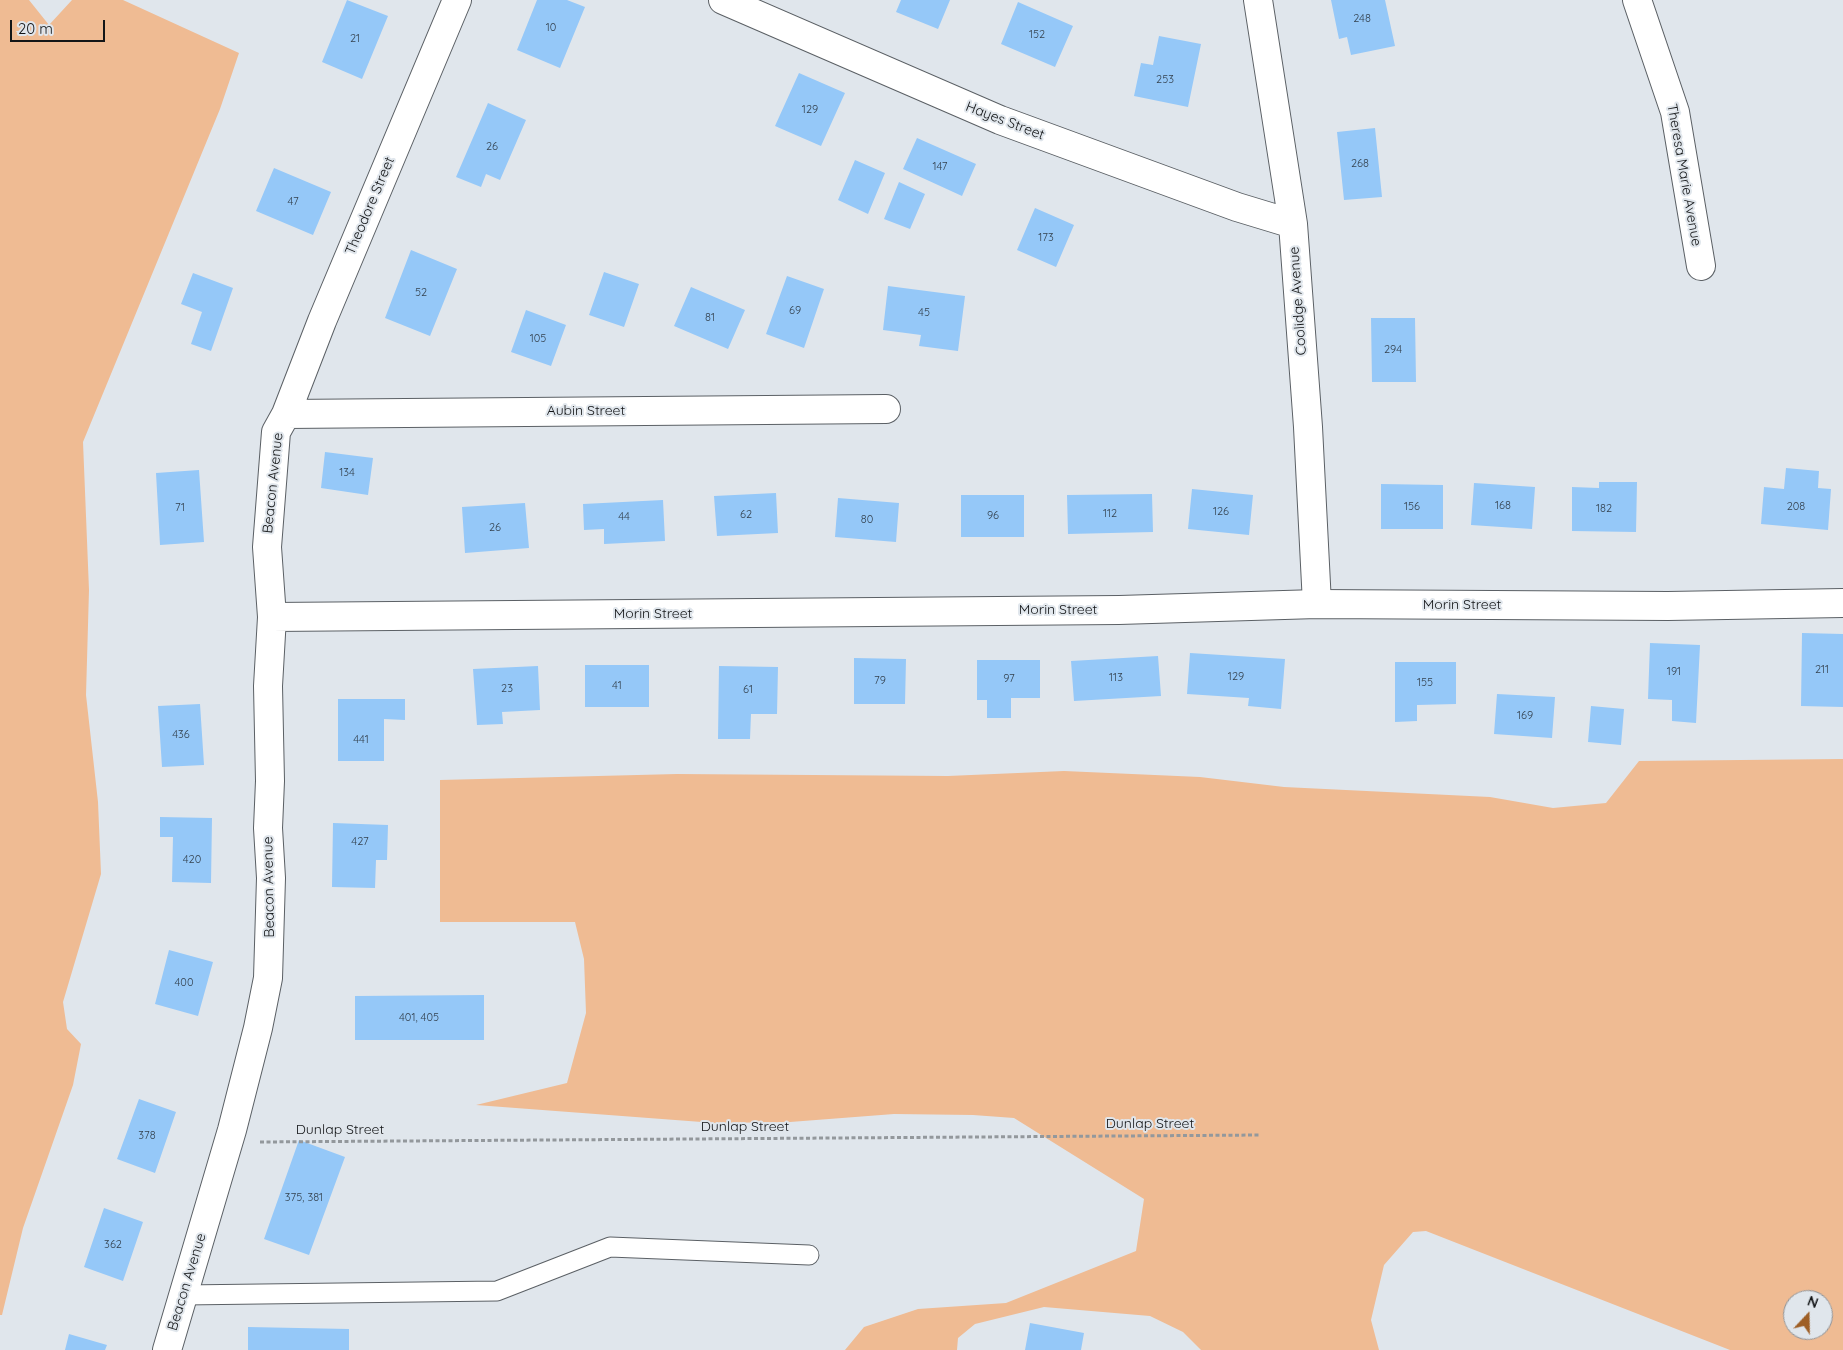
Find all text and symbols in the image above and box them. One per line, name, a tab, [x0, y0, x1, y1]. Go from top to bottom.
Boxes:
scale bar	[12, 10, 108, 42]
house number: 248	[1353, 12, 1371, 26]
text: 20 m	[18, 19, 53, 38]
house number: 10	[546, 21, 556, 35]
house number: 152	[1029, 28, 1045, 42]
house number: 21	[350, 32, 360, 46]
house number: 253	[1156, 73, 1174, 87]
street label: Hayes Street	[963, 98, 1047, 144]
street label: Theresa Marie Avenue	[1663, 102, 1705, 248]
house number: 129	[802, 103, 818, 117]
house number: 26	[486, 140, 498, 154]
street label: Theodore Street	[342, 154, 398, 258]
house number: 268	[1351, 157, 1369, 171]
house number: 147	[932, 160, 948, 174]
house number: 47	[287, 195, 299, 209]
house number: 173	[1038, 231, 1054, 245]
street label: Coolidge Avenue	[1286, 246, 1310, 356]
house number: 52	[415, 286, 427, 300]
house number: 69	[789, 304, 801, 318]
house number: 45	[918, 306, 930, 320]
house number: 81	[705, 311, 715, 325]
house number: 105	[530, 332, 546, 346]
house number: 294	[1384, 343, 1402, 357]
street label: Aubin Street	[547, 403, 625, 419]
street label: Beacon Avenue	[259, 432, 287, 534]
house number: 134	[339, 466, 355, 480]
house number: 168	[1495, 499, 1511, 513]
house number: 156	[1404, 500, 1420, 514]
house number: 208	[1787, 500, 1805, 514]
house number: 71	[175, 501, 185, 515]
house number: 182	[1596, 502, 1612, 516]
house number: 126	[1213, 505, 1229, 519]
house number: 112	[1103, 507, 1117, 521]
house number: 62	[740, 508, 752, 522]
house number: 96	[987, 509, 999, 523]
house number: 44	[618, 510, 630, 524]
house number: 80	[861, 513, 873, 527]
house number: 26	[489, 521, 501, 535]
street label: Morin Street	[1423, 597, 1501, 613]
street label: Morin Street	[1019, 602, 1097, 618]
street label: Morin Street	[614, 606, 692, 622]
house number: 211	[1815, 663, 1829, 677]
house number: 191	[1667, 665, 1681, 679]
house number: 129	[1228, 670, 1244, 684]
house number: 113	[1109, 671, 1123, 685]
house number: 97	[1003, 672, 1015, 686]
house number: 79	[874, 674, 886, 688]
house number: 155	[1417, 676, 1433, 690]
house number: 41	[612, 679, 622, 693]
house number: 23	[501, 682, 513, 696]
house number: 61	[743, 683, 753, 697]
house number: 169	[1517, 709, 1533, 723]
house number: 436	[172, 728, 190, 742]
house number: 441	[353, 733, 369, 747]
house number: 427	[351, 835, 369, 849]
street label: Beacon Avenue	[260, 836, 278, 938]
house number: 420	[183, 853, 201, 867]
house number: 400	[175, 976, 193, 990]
house number: 401, 405	[399, 1011, 439, 1025]
street label: Dunlap Street	[1106, 1116, 1194, 1132]
street label: Dunlap Street	[701, 1119, 789, 1135]
street label: Dunlap Street	[296, 1122, 384, 1138]
house number: 378	[138, 1129, 156, 1143]
house number: 375, 381	[285, 1191, 323, 1205]
street label: Beacon Avenue	[164, 1231, 210, 1333]
house number: 362	[104, 1238, 122, 1252]
north arrow	[1783, 1290, 1833, 1340]
text: N	[1805, 1292, 1821, 1312]

